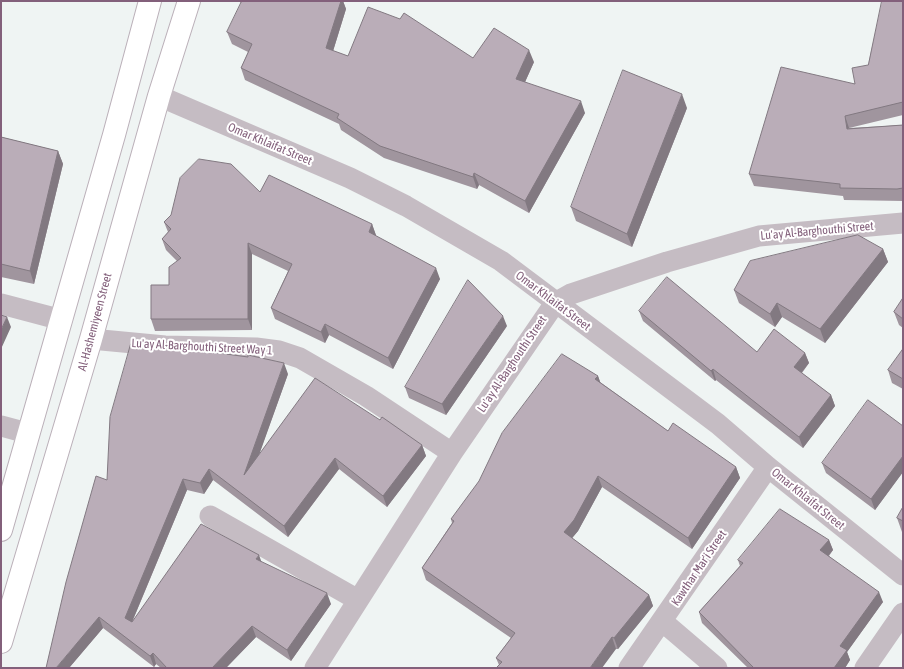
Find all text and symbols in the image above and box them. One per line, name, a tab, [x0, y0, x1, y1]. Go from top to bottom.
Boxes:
street label: Omar Khlaifat Street	[226, 120, 314, 168]
street label: Lu'ay Al-Barghouthi Street	[760, 219, 874, 243]
street label: Omar Khlaifat Street	[513, 268, 593, 334]
street label: Al-Hashemiyeen Street	[75, 271, 115, 373]
street label: Lu'ay Al-Barghouthi Street	[474, 313, 550, 415]
street label: Lu'ay Al-Barghouthi Street Way 1	[131, 336, 273, 358]
street label: Omar Khlaifat Street	[769, 465, 847, 533]
street label: Kawthar Mar'i Street	[668, 527, 730, 609]

